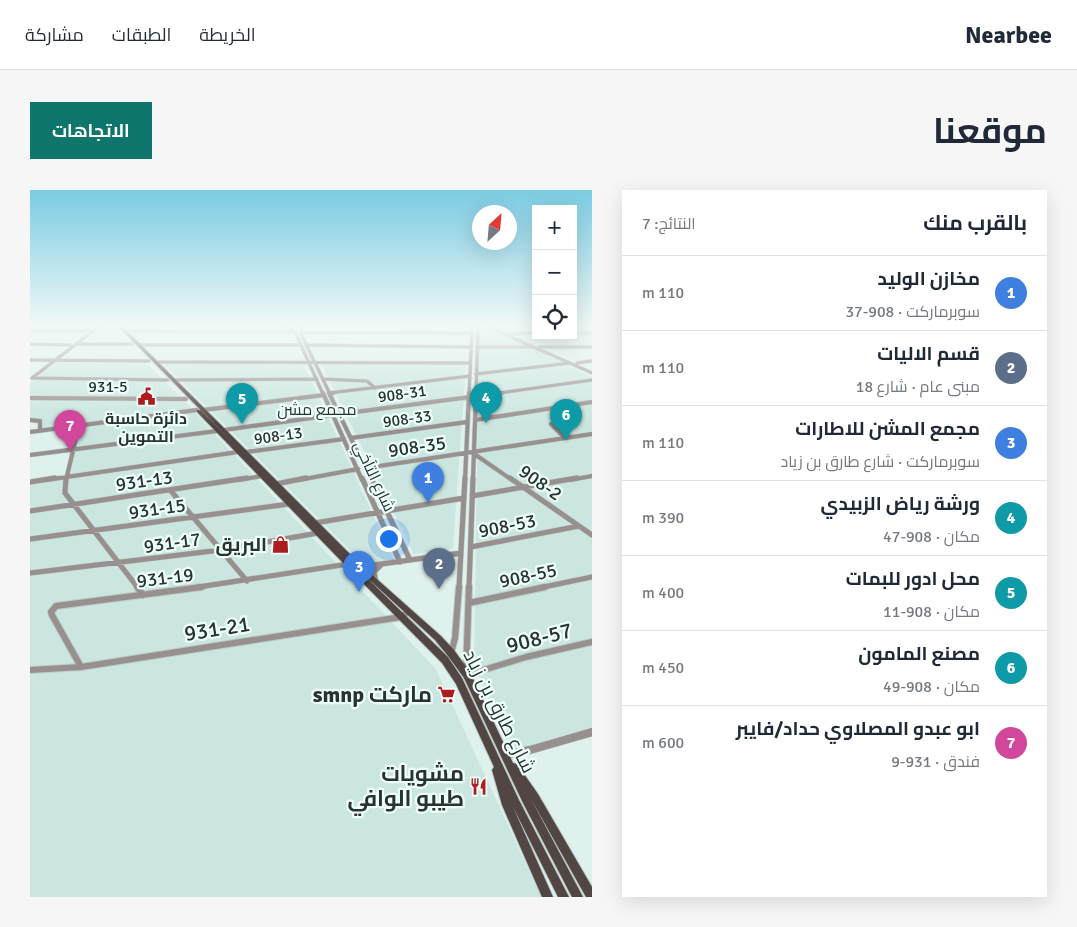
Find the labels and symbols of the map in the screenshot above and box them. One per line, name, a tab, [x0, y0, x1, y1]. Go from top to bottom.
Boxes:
north arrow	[472, 205, 517, 250]
street label: 931-5	[88, 377, 128, 397]
street label: 908-31	[377, 381, 428, 407]
pin: 4	[470, 382, 502, 423]
pin: 5	[226, 383, 258, 424]
public building icon: دائرة حاسبة التموين	[136, 387, 156, 407]
pin: 6	[550, 399, 582, 440]
district label: مجمع مشن	[277, 400, 357, 421]
street label: 908-33	[382, 406, 433, 432]
place label: دائرة حاسبة التموين	[105, 409, 187, 447]
pin: 7	[54, 410, 86, 451]
street label: 908-13	[253, 423, 304, 449]
street label: 908-35	[387, 431, 448, 463]
street label: شارع التآخي	[346, 438, 399, 516]
street label: 908-2	[514, 459, 567, 506]
pin: 1	[412, 462, 444, 503]
street label: 931-13	[114, 465, 174, 497]
street label: 931-15	[127, 493, 187, 525]
street label: 908-53	[476, 509, 538, 543]
your location	[376, 526, 402, 552]
street label: 931-17	[142, 527, 202, 559]
place label: البريق	[215, 533, 267, 557]
shop icon: البريق	[271, 534, 291, 554]
pin: 2	[423, 548, 455, 589]
pin: 3	[343, 551, 375, 592]
street label: 908-55	[497, 558, 559, 594]
street label: 931-19	[135, 563, 195, 593]
street label: 931-21	[182, 610, 252, 647]
street label: 908-57	[503, 616, 575, 659]
street label: شارع طارق بن زياد	[457, 646, 540, 778]
place label: smnp ماركت	[313, 681, 432, 708]
supermarket icon: smnp ماركت	[436, 684, 456, 704]
place label: مشويات طيبو الوافي	[348, 760, 464, 816]
restaurant icon: مشويات طيبو الوافي	[468, 776, 488, 796]

